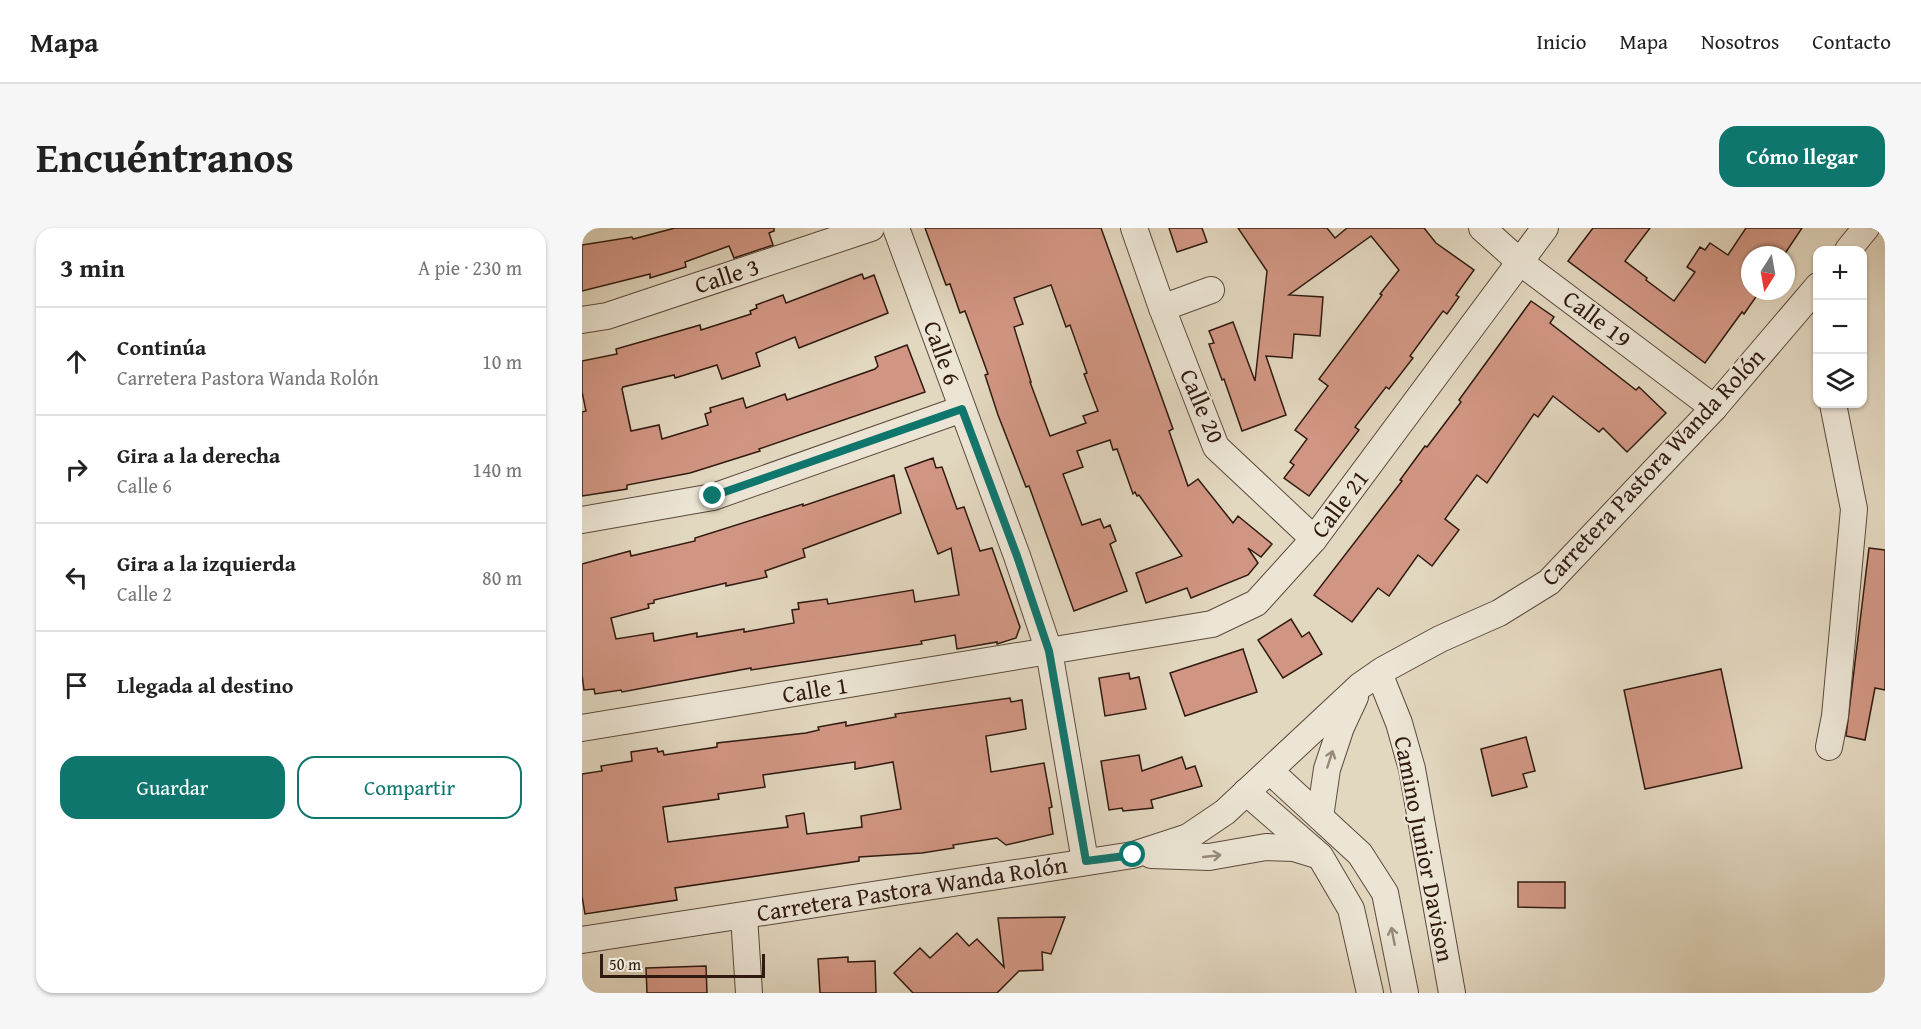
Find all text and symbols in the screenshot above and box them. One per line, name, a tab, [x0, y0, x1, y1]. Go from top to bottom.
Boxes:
text: Mapa	[30, 21, 99, 62]
text: Inicio	[1537, 26, 1587, 57]
text: Mapa	[1620, 26, 1668, 57]
text: Nosotros	[1701, 26, 1779, 57]
text: Contacto	[1812, 26, 1891, 57]
text: Encuéntranos	[36, 126, 294, 187]
button: Cómo llegar	[1719, 126, 1885, 187]
north arrow	[1741, 246, 1795, 300]
map controls	[1813, 246, 1867, 408]
button: +	[1813, 246, 1867, 300]
text: 3 min	[60, 248, 125, 287]
street label: Calle 3	[690, 249, 764, 302]
text: A pie · 230 m	[418, 253, 522, 282]
street label: Calle 19	[1556, 281, 1639, 356]
button: −	[1813, 300, 1867, 354]
street label: Calle 6	[915, 316, 970, 390]
text: Continúa	[117, 331, 206, 363]
street label: Carretera Pastora Wanda Rolón	[1533, 339, 1773, 593]
icon: ahead	[60, 345, 93, 378]
text: 10 m	[482, 347, 522, 376]
button: layers	[1813, 354, 1867, 408]
text: Carretera Pastora Wanda Rolón	[117, 363, 379, 392]
street label: Calle 20	[1171, 363, 1234, 448]
text: Gira a la derecha	[117, 439, 280, 471]
icon: right	[60, 453, 93, 486]
text: 140 m	[472, 455, 522, 484]
street label: Calle 21	[1302, 462, 1377, 545]
text: Calle 6	[117, 471, 172, 500]
route end	[699, 482, 725, 508]
text: Gira a la izquierda	[117, 547, 296, 579]
icon: left	[60, 561, 93, 594]
text: 80 m	[482, 563, 522, 592]
text: Calle 2	[117, 579, 172, 608]
street label: Calle 1	[780, 667, 850, 712]
icon: arrive	[60, 669, 93, 702]
text: Llegada al destino	[117, 669, 293, 701]
street label: Camino Junior Davison	[1385, 733, 1464, 965]
one-way arrow	[1326, 750, 1337, 769]
button: Guardar	[60, 756, 285, 819]
button: Compartir	[297, 756, 522, 819]
route start	[1119, 841, 1145, 867]
street label: Carretera Pastora Wanda Rolón	[754, 847, 1070, 930]
one-way arrow	[1202, 850, 1222, 861]
one-way arrow	[1387, 926, 1398, 946]
scale bar	[600, 951, 765, 978]
text: 50 m	[609, 952, 641, 976]

